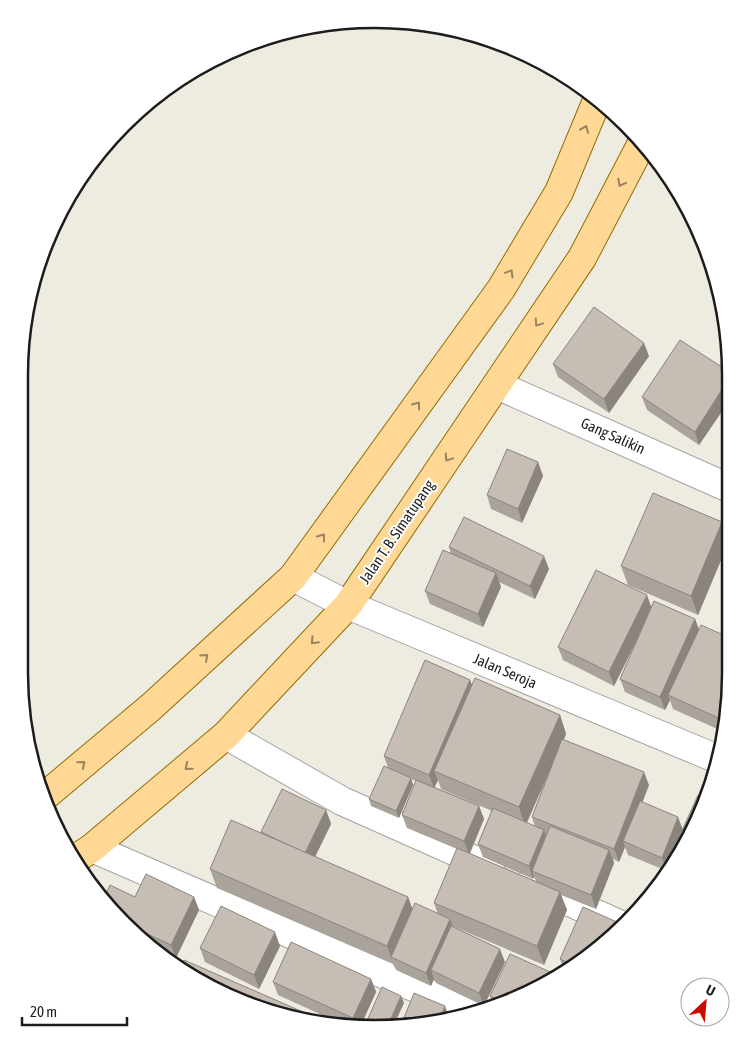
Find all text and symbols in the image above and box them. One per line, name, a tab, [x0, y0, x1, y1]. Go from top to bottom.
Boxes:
one-way arrow	[579, 125, 589, 134]
one-way arrow	[617, 178, 627, 187]
one-way arrow	[504, 269, 514, 278]
one-way arrow	[535, 318, 545, 327]
one-way arrow	[411, 401, 420, 411]
street label: Gang Salikin	[579, 414, 648, 457]
one-way arrow	[445, 452, 454, 462]
street label: Jalan T. B. Simatupang	[356, 476, 438, 587]
one-way arrow	[316, 533, 325, 543]
one-way arrow	[311, 635, 320, 644]
street label: Jalan Seroja	[471, 650, 539, 691]
one-way arrow	[199, 654, 208, 663]
one-way arrow	[77, 761, 86, 770]
one-way arrow	[185, 761, 194, 770]
north arrow	[680, 977, 730, 1027]
text: U	[703, 981, 718, 999]
scale bar	[22, 994, 128, 1026]
text: 20 m	[30, 1003, 57, 1020]

